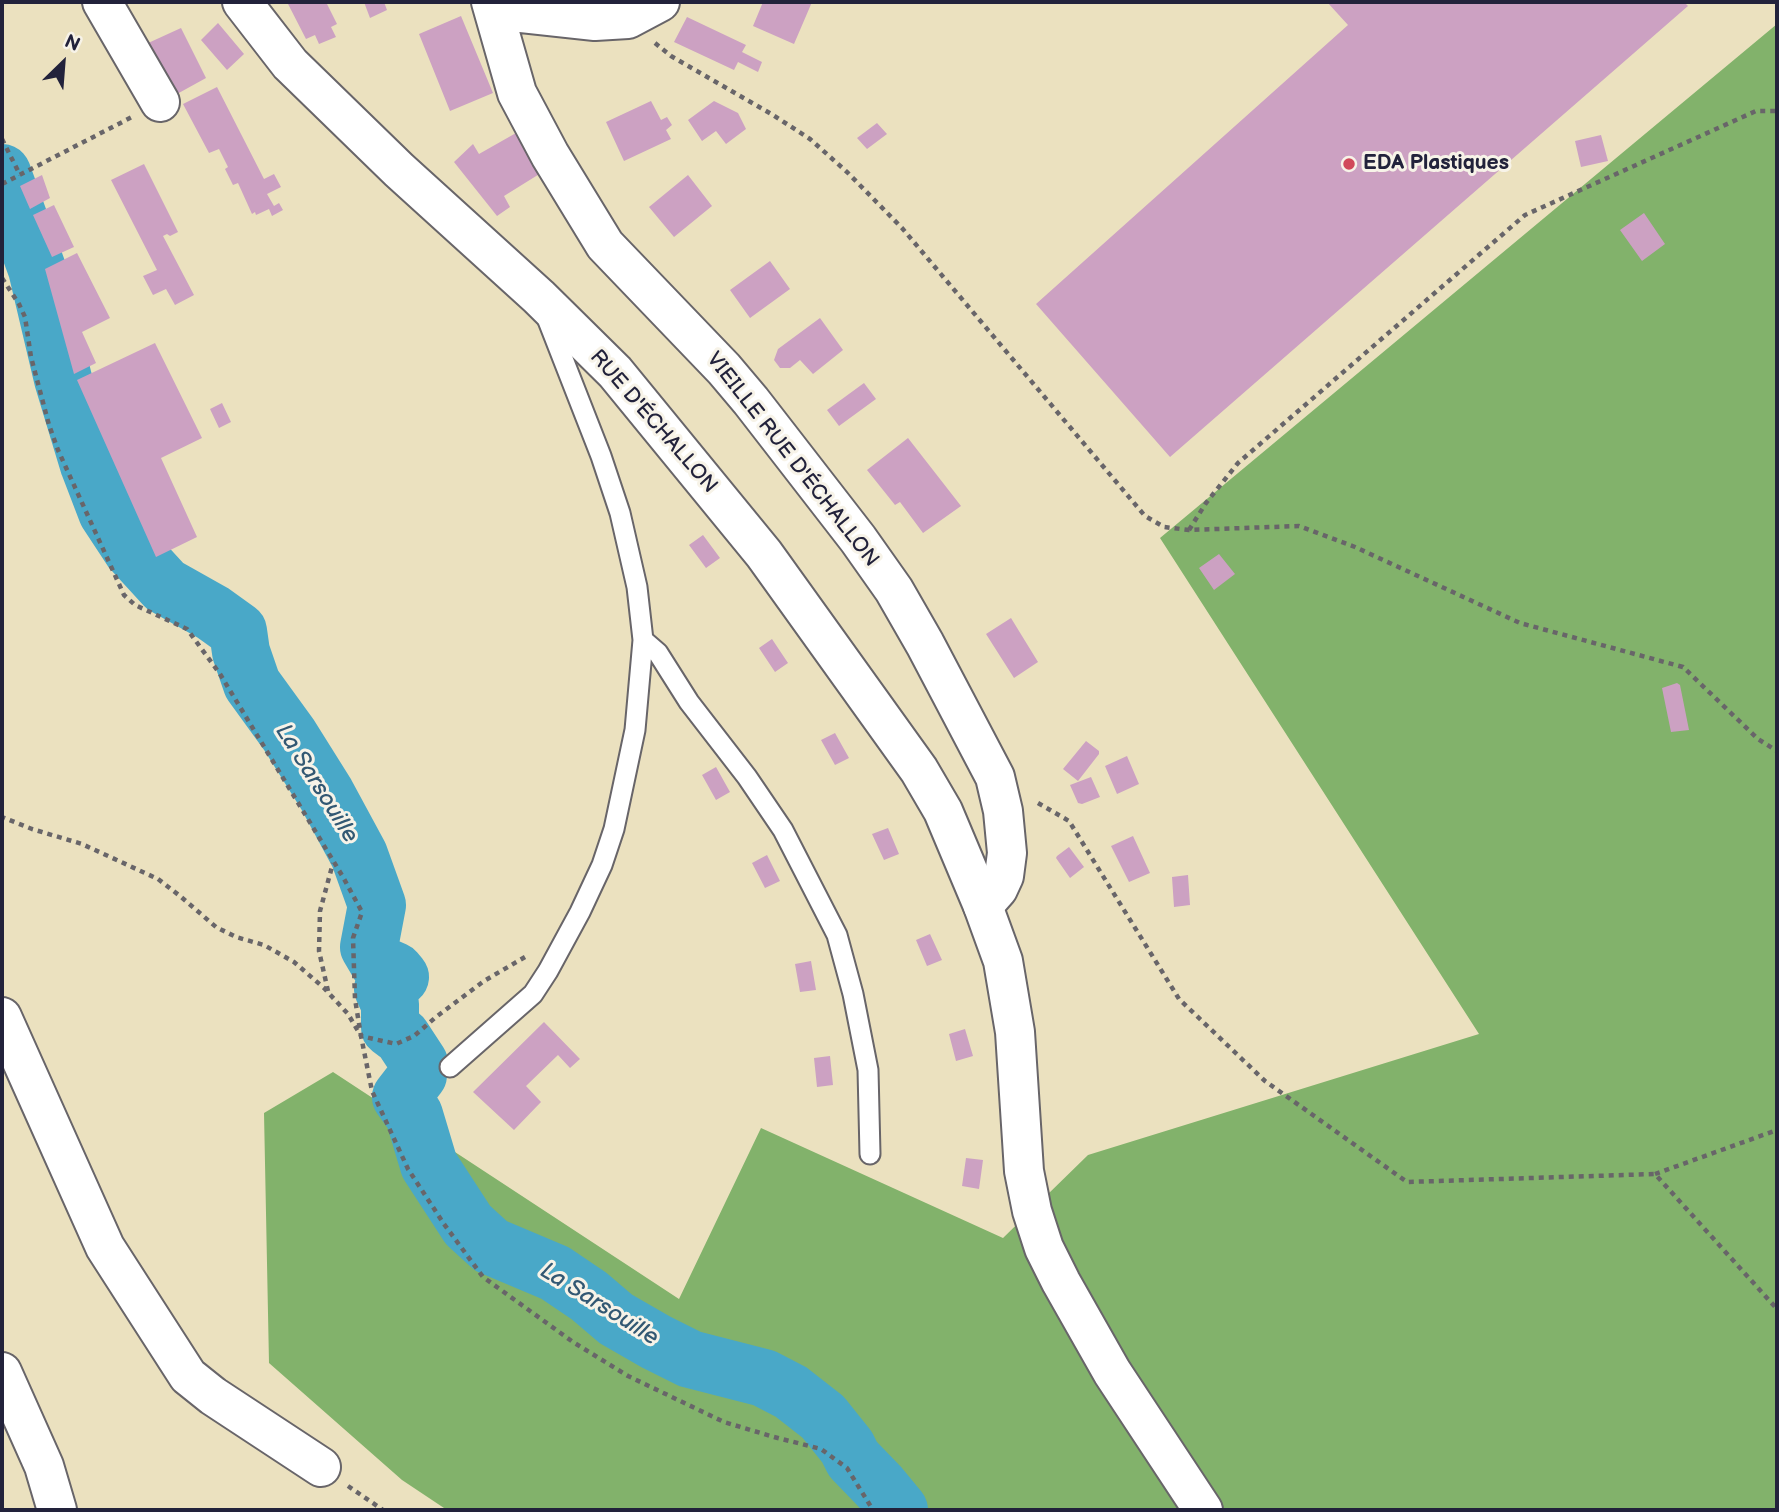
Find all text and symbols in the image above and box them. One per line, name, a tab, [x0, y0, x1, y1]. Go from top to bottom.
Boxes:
north arrow	[28, 28, 98, 98]
text: N	[61, 30, 83, 57]
place label: EDA Plastiques	[1363, 151, 1509, 177]
marker: EDA Plastiques	[1341, 156, 1357, 172]
street label: RUE D'ÉCHALLON	[584, 345, 722, 499]
street label: VIEILLE RUE D'ÉCHALLON	[701, 348, 883, 572]
water label: La Sarsouille	[269, 720, 363, 848]
water label: La Sarsouille	[535, 1258, 663, 1352]

